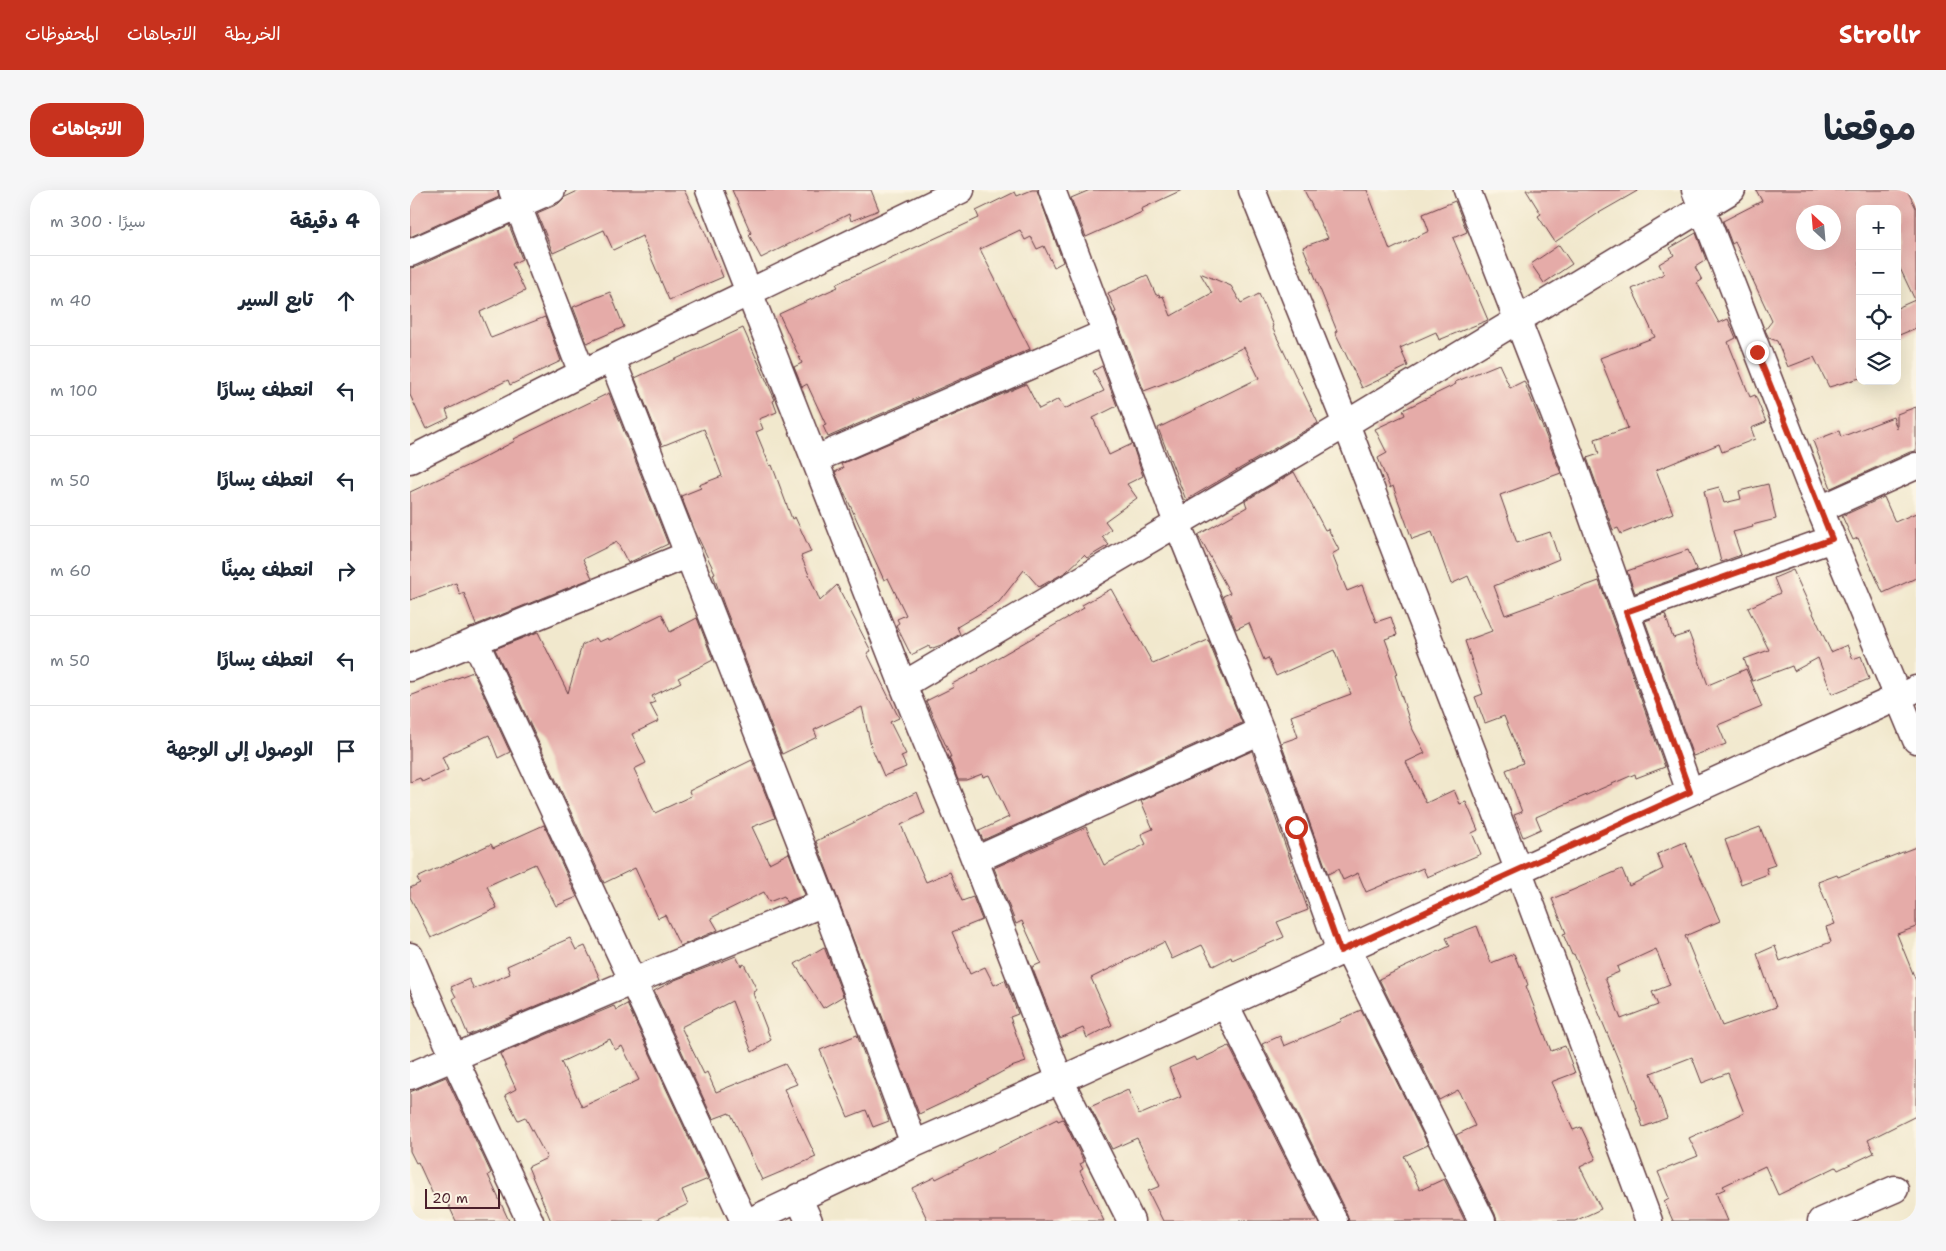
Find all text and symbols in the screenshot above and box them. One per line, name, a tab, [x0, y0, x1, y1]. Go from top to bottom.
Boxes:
text: Strollr	[1839, 19, 1921, 51]
text: المحفوظات	[25, 22, 99, 46]
text: الاتجاهات	[127, 22, 197, 46]
text: الخريطة	[225, 22, 281, 46]
button: الاتجاهات	[30, 103, 144, 157]
text: موقعنا	[1823, 104, 1916, 151]
north arrow	[1796, 205, 1841, 250]
map controls	[1856, 205, 1901, 385]
button: +	[1856, 205, 1901, 250]
text: 4 دقيقة	[290, 207, 360, 235]
text: سيرًا · 300 m	[50, 211, 146, 232]
button: −	[1856, 250, 1901, 295]
text: تابع السير	[239, 287, 313, 312]
icon: ahead	[332, 287, 360, 315]
text: 40 m	[50, 290, 92, 311]
button: locate	[1856, 295, 1901, 340]
button: layers	[1856, 340, 1901, 385]
route end	[1746, 341, 1769, 364]
text: انعطف يسارًا	[217, 377, 313, 402]
icon: left	[332, 377, 360, 405]
text: 100 m	[50, 380, 98, 401]
text: انعطف يسارًا	[217, 467, 313, 492]
icon: left	[332, 467, 360, 495]
text: 50 m	[50, 470, 90, 491]
text: انعطف يمينًا	[222, 557, 313, 582]
icon: right	[332, 557, 360, 585]
text: 60 m	[50, 560, 91, 581]
text: انعطف يسارًا	[217, 647, 313, 672]
icon: left	[332, 647, 360, 675]
text: 50 m	[50, 650, 90, 671]
text: الوصول إلى الوجهة	[166, 737, 313, 762]
icon: arrive	[332, 737, 360, 765]
route start	[1285, 816, 1308, 839]
scale bar	[425, 1186, 500, 1209]
text: 20 m	[432, 1189, 468, 1207]

